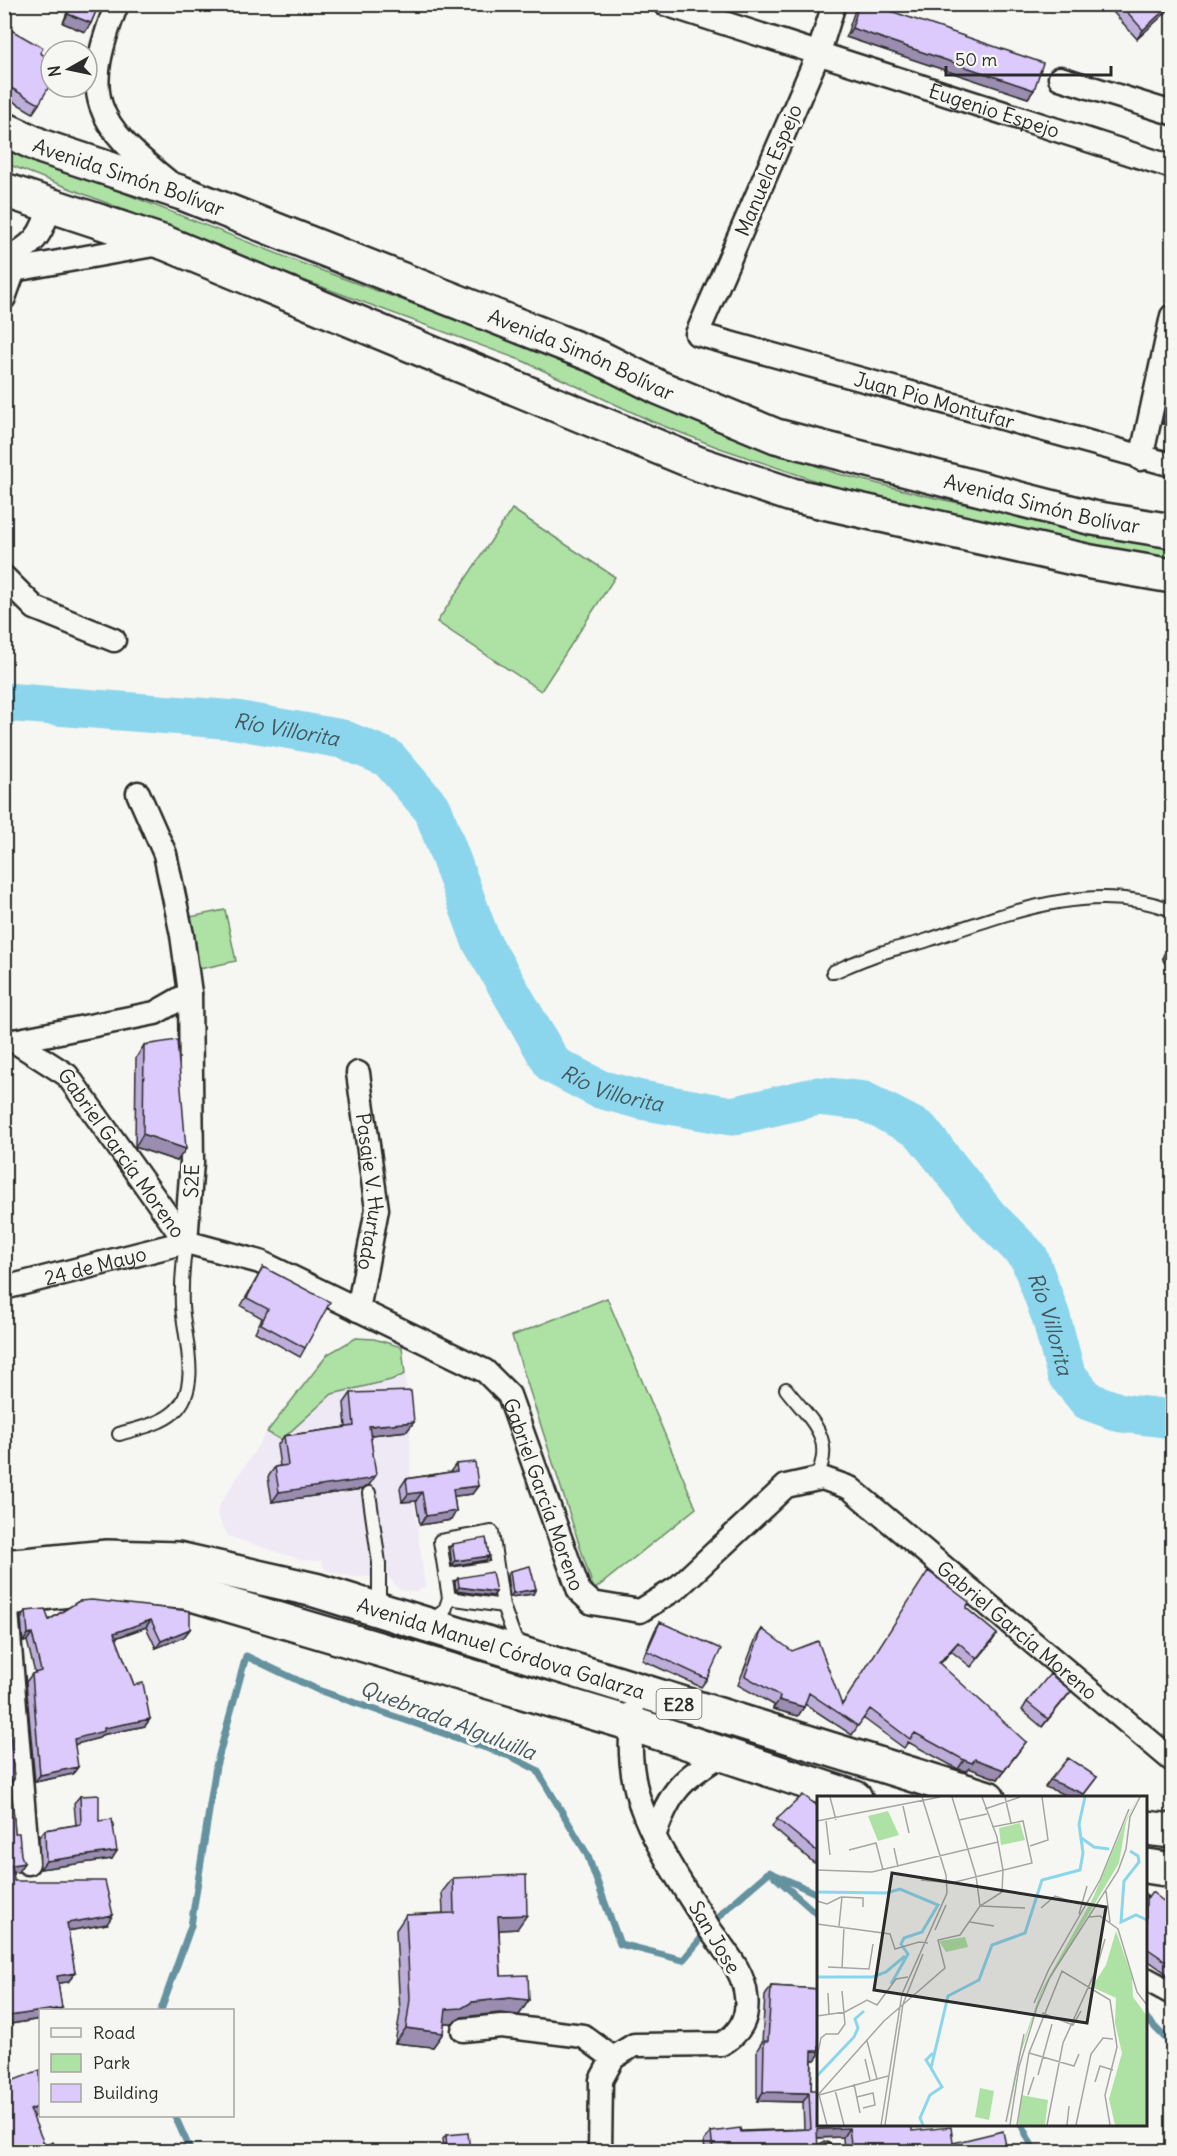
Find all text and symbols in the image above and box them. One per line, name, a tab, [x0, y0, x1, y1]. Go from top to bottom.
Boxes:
north arrow	[39, 39, 99, 99]
scale bar	[946, 39, 1111, 77]
text: 50 m	[955, 48, 997, 71]
text: N	[43, 64, 65, 78]
street label: Eugenio Espejo	[926, 77, 1063, 143]
street label: Manuela Espejo	[729, 100, 807, 240]
street label: Avenida Simón Bolívar	[29, 132, 228, 221]
street label: Avenida Simón Bolívar	[485, 303, 678, 405]
street label: Juan Pio Montufar	[852, 366, 1017, 434]
street label: Avenida Simón Bolívar	[942, 468, 1142, 538]
water label: Río Villorita	[232, 706, 342, 752]
water label: Río Villorita	[557, 1058, 666, 1117]
street label: Gabriel García Moreno	[53, 1063, 191, 1242]
street label: Pasaje V. Hurtado	[351, 1111, 390, 1273]
street label: S2E	[178, 1164, 204, 1198]
street label: 24 de Mayo	[42, 1240, 149, 1290]
water label: Río Villorita	[1022, 1268, 1079, 1379]
street label: Gabriel García Moreno	[499, 1394, 590, 1594]
street label: Gabriel García Moreno	[932, 1555, 1103, 1705]
street label: Avenida Manuel Córdova Galarza	[354, 1591, 648, 1704]
water label: Quebrada Alguluilla	[356, 1674, 540, 1766]
road number: E28	[656, 1689, 702, 1719]
inset map	[817, 1796, 1147, 2126]
street label: San Jose	[684, 1896, 746, 1978]
legend	[39, 2009, 234, 2117]
text: Road	[93, 2021, 136, 2044]
text: Park	[93, 2051, 130, 2074]
text: Building	[93, 2081, 158, 2104]

